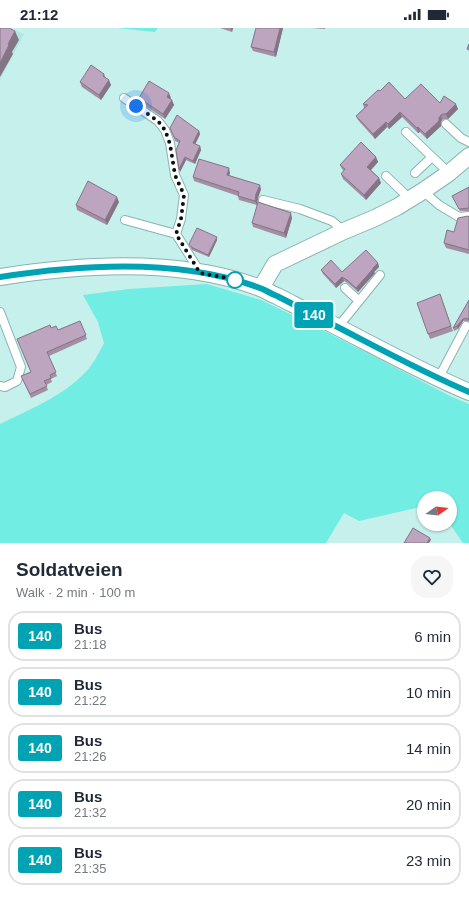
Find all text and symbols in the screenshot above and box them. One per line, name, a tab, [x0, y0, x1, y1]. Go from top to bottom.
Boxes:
text: 21:12	[20, 6, 58, 23]
your location	[126, 96, 146, 116]
unlabelled marker	[226, 271, 244, 289]
line badge: 140	[291, 302, 337, 328]
text: 140	[302, 307, 326, 323]
north arrow	[417, 491, 457, 531]
map controls	[417, 491, 457, 531]
button: heart	[411, 556, 453, 598]
text: Soldatveien	[16, 559, 123, 580]
text: Walk · 2 min · 100 m	[16, 585, 135, 600]
text: Bus	[74, 620, 102, 637]
text: 140	[28, 628, 52, 644]
text: 6 min	[414, 628, 451, 645]
text: 21:18	[74, 637, 107, 652]
text: Bus	[74, 676, 102, 693]
text: 140	[28, 684, 52, 700]
text: 10 min	[406, 684, 451, 701]
text: 21:22	[74, 693, 107, 708]
text: Bus	[74, 732, 102, 749]
text: 140	[28, 740, 52, 756]
text: 14 min	[406, 740, 451, 757]
text: 21:26	[74, 749, 107, 764]
text: Bus	[74, 788, 102, 805]
text: 140	[28, 796, 52, 812]
text: 20 min	[406, 796, 451, 813]
text: 21:32	[74, 805, 107, 820]
text: Bus	[74, 844, 102, 861]
text: 140	[28, 852, 52, 868]
text: 23 min	[406, 852, 451, 869]
text: 21:35	[74, 861, 107, 876]

